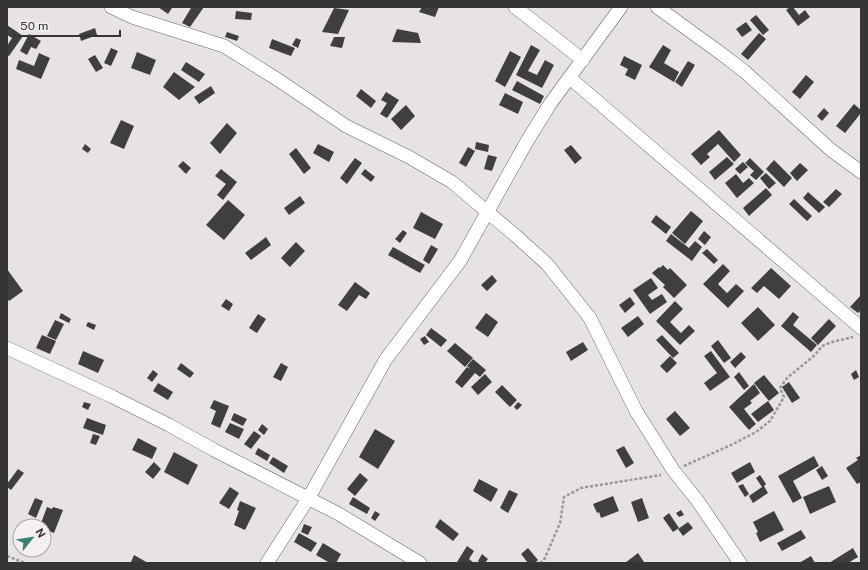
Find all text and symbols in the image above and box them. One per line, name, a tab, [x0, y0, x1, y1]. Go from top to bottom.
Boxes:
scale bar	[14, 12, 120, 38]
text: 50 m	[20, 19, 48, 33]
north arrow	[12, 518, 52, 558]
text: N	[33, 526, 48, 540]

